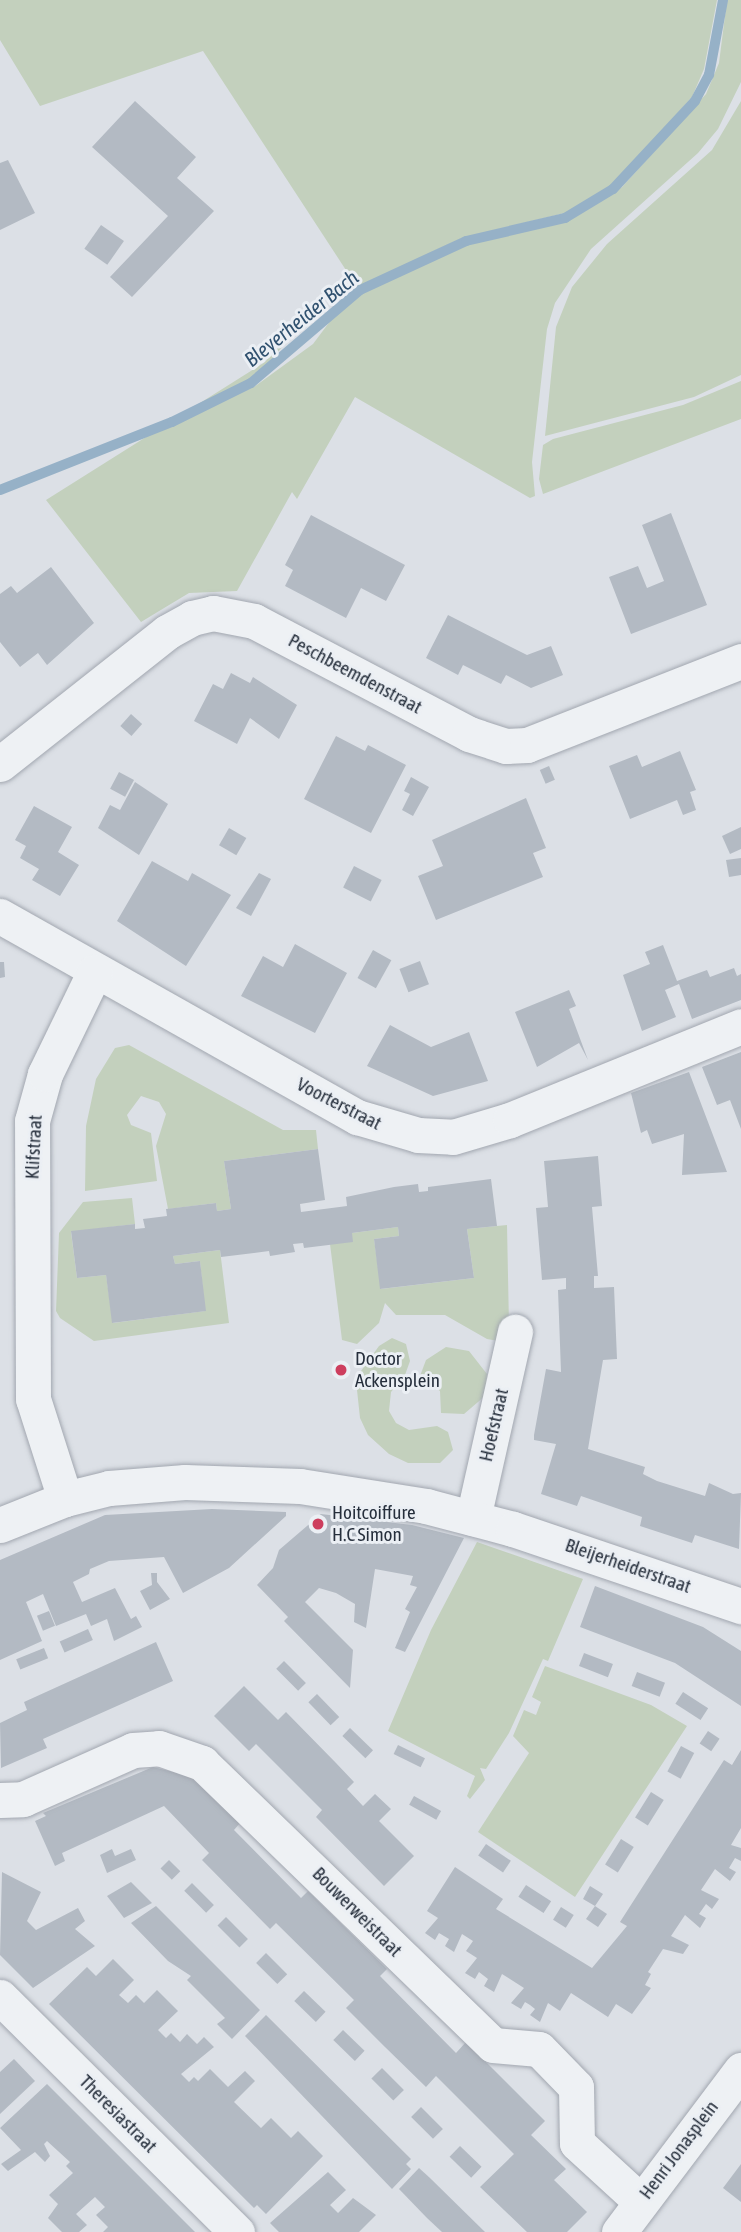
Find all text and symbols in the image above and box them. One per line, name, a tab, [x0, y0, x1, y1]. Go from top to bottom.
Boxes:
water label: Bleyerheider Bach	[239, 264, 363, 372]
street label: Peschbeemdenstraat	[284, 629, 426, 719]
street label: Voorterstraat	[293, 1073, 385, 1135]
street label: Klifstraat	[21, 1114, 47, 1180]
place label: Doctor Ackensplein	[355, 1348, 440, 1392]
marker: Doctor Ackensplein	[333, 1362, 349, 1378]
street label: Hoefstraat	[475, 1386, 513, 1464]
place label: Hoitcoiffure H.C Simon	[332, 1502, 416, 1546]
marker: Hoitcoiffure H.C Simon	[310, 1516, 326, 1532]
street label: Bleijerheiderstraat	[562, 1534, 694, 1598]
street label: Bouwerweistraat	[308, 1863, 406, 1961]
street label: Theresiastraat	[74, 2070, 162, 2158]
street label: Henri Jonasplein	[635, 2096, 723, 2204]

